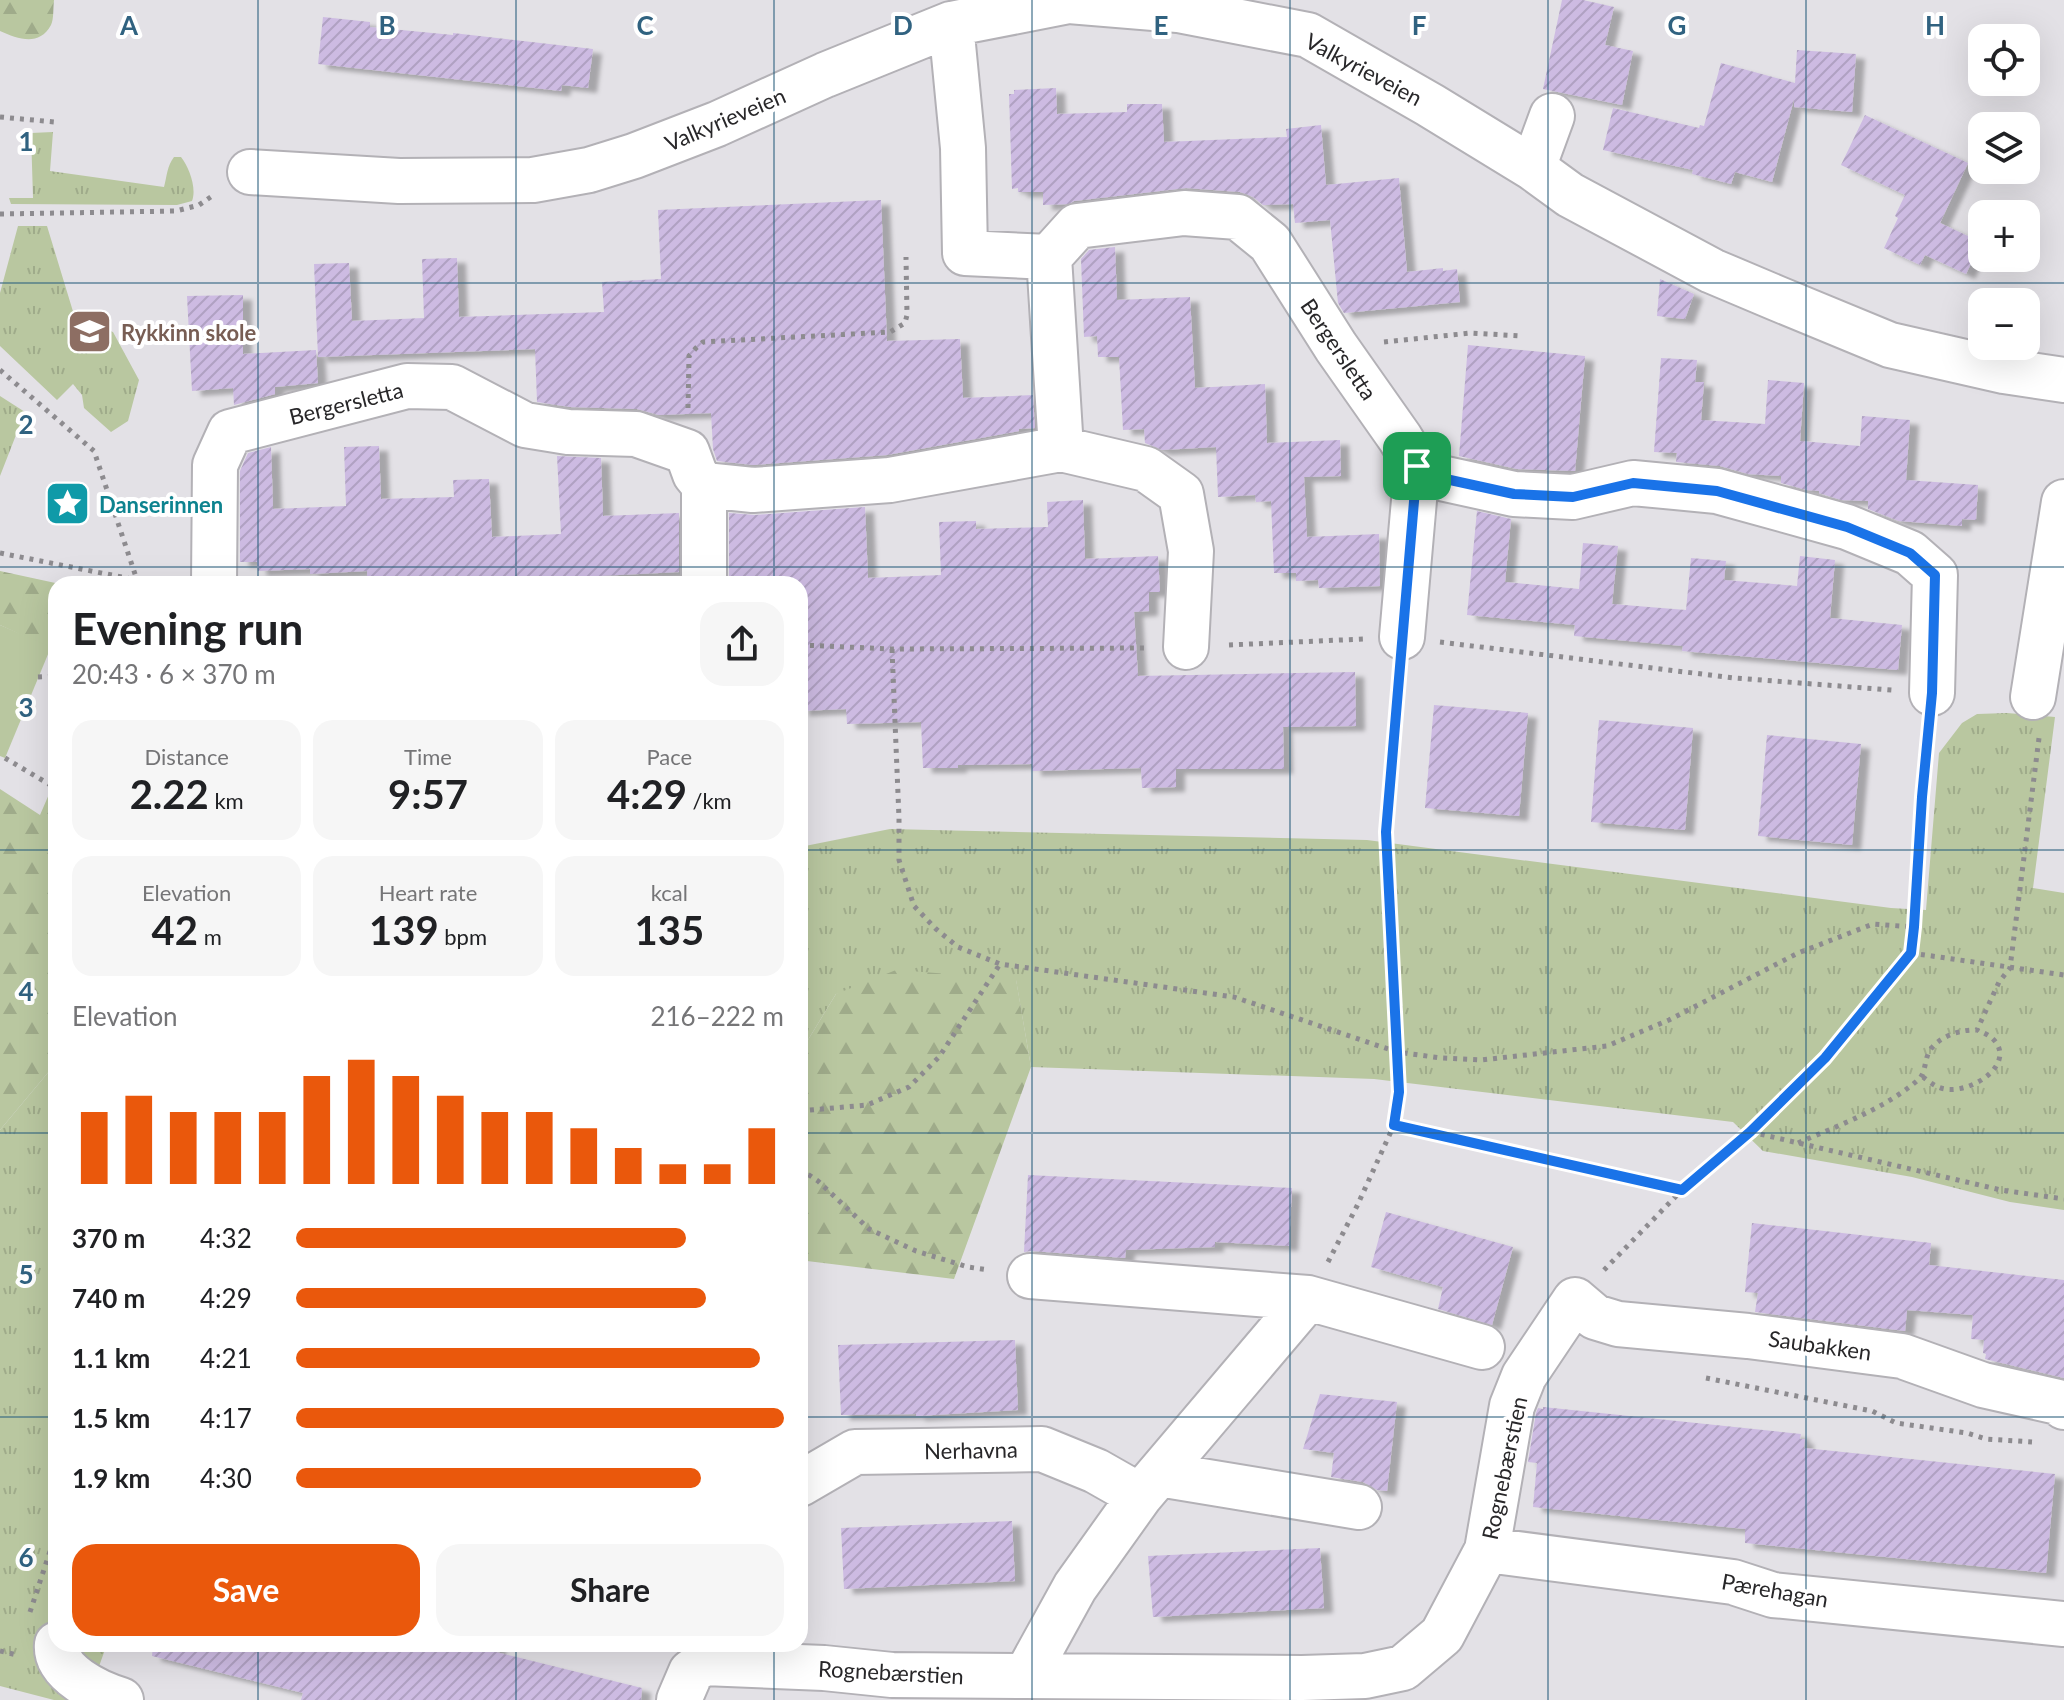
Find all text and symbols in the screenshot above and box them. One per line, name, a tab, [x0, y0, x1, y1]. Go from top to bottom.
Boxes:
text: A	[119, 9, 139, 41]
text: B	[378, 9, 396, 41]
text: C	[636, 9, 654, 41]
text: D	[893, 9, 913, 41]
text: E	[1154, 9, 1168, 41]
text: F	[1412, 9, 1426, 41]
text: G	[1668, 9, 1686, 41]
text: H	[1925, 9, 1945, 41]
map controls	[1968, 24, 2040, 360]
button: locate	[1968, 24, 2040, 96]
street label: Valkyrieveien	[1301, 27, 1427, 111]
street label: Valkyrieveien	[661, 81, 789, 157]
button: layers	[1968, 112, 2040, 184]
text: 1	[18, 125, 34, 157]
button: +	[1968, 200, 2040, 272]
button: −	[1968, 288, 2040, 360]
street label: Bergersletta	[1295, 293, 1383, 405]
school or university icon: Rykkinn skole	[66, 308, 114, 356]
place label: Rykkinn skole	[121, 319, 257, 346]
street label: Bergersletta	[286, 376, 406, 430]
text: 2	[18, 408, 34, 440]
pin	[1383, 432, 1451, 500]
icon: arrive	[1395, 444, 1439, 488]
place icon: Danserinnen	[44, 480, 92, 528]
place label: Danserinnen	[99, 491, 223, 518]
text: Evening run	[72, 602, 303, 654]
button: share	[700, 602, 784, 686]
text: 20:43 · 6 × 370 m	[72, 658, 276, 690]
text: 3	[18, 691, 34, 723]
text: Distance	[144, 743, 229, 770]
text: Time	[404, 743, 452, 770]
text: Pace	[646, 743, 692, 770]
text: 2.22	[130, 770, 209, 818]
text: 9:57	[388, 770, 468, 818]
text: 4:29	[607, 770, 687, 818]
text: km	[209, 787, 244, 814]
text: /km	[687, 787, 732, 814]
text: Elevation	[142, 879, 231, 906]
text: Heart rate	[379, 879, 477, 906]
text: kcal	[651, 879, 688, 906]
text: 42	[152, 906, 198, 954]
text: 139	[369, 906, 439, 954]
text: 135	[635, 906, 704, 954]
text: m	[198, 923, 222, 950]
text: bpm	[439, 923, 487, 950]
text: 4	[18, 975, 34, 1007]
text: Elevation	[72, 1000, 178, 1032]
text: 216–222 m	[650, 1000, 784, 1032]
text: 370 m	[72, 1222, 145, 1254]
text: 4:32	[200, 1222, 252, 1254]
text: 5	[18, 1258, 34, 1290]
text: 740 m	[72, 1282, 145, 1314]
text: 4:29	[200, 1282, 252, 1314]
street label: Saubakken	[1767, 1324, 1873, 1366]
text: 1.1 km	[72, 1342, 150, 1374]
text: 4:21	[200, 1342, 252, 1374]
street label: Rognebærstien	[1476, 1394, 1532, 1542]
text: 1.5 km	[72, 1402, 150, 1434]
text: 4:17	[200, 1402, 252, 1434]
street label: Nerhavna	[924, 1436, 1018, 1464]
text: 1.9 km	[72, 1462, 150, 1494]
text: 4:30	[200, 1462, 252, 1494]
text: 6	[18, 1541, 34, 1573]
button: Save	[72, 1544, 420, 1636]
button: Share	[436, 1544, 784, 1636]
street label: Pærehagan	[1720, 1567, 1830, 1613]
street label: Rognebærstien	[818, 1655, 964, 1689]

